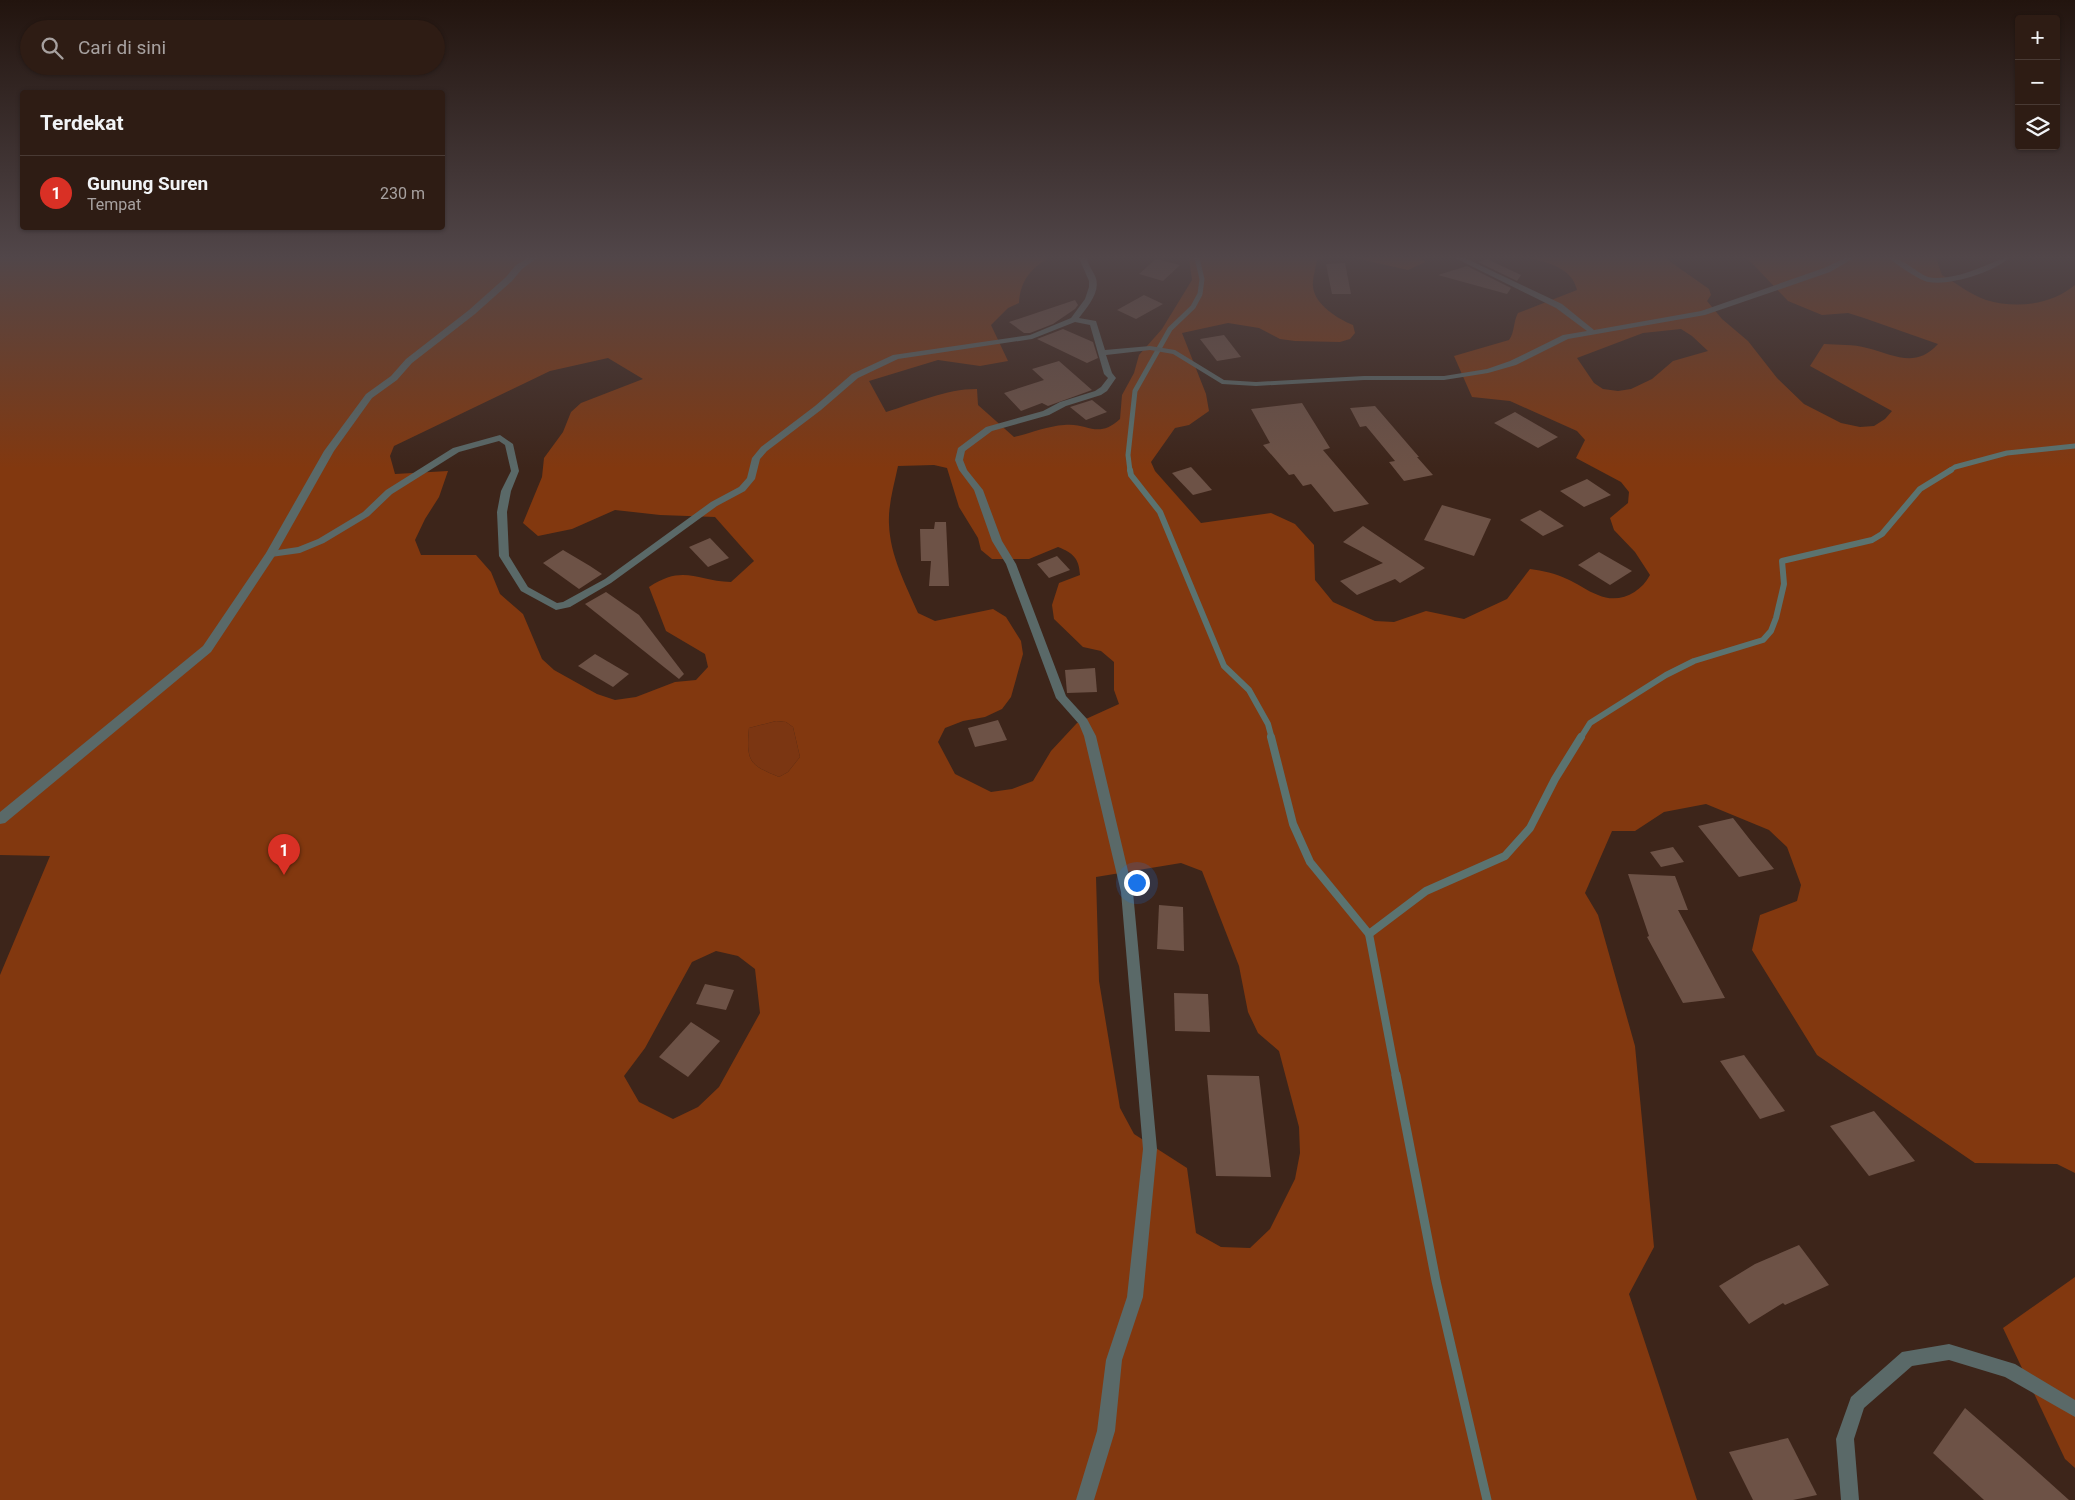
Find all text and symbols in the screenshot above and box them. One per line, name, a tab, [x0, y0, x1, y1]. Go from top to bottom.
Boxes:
map controls	[2015, 15, 2060, 150]
button: +	[2015, 15, 2060, 60]
search box	[20, 20, 445, 75]
icon: search	[38, 34, 66, 62]
text: Cari di sini	[78, 36, 166, 59]
button: −	[2015, 60, 2060, 105]
button: layers	[2015, 105, 2060, 150]
text: Terdekat	[40, 111, 124, 135]
text: Gunung Suren	[87, 172, 208, 195]
text: 1	[51, 184, 61, 203]
text: 230 m	[380, 184, 425, 203]
text: Tempat	[87, 195, 141, 214]
pin: 1	[268, 834, 300, 875]
your location	[1124, 870, 1150, 896]

